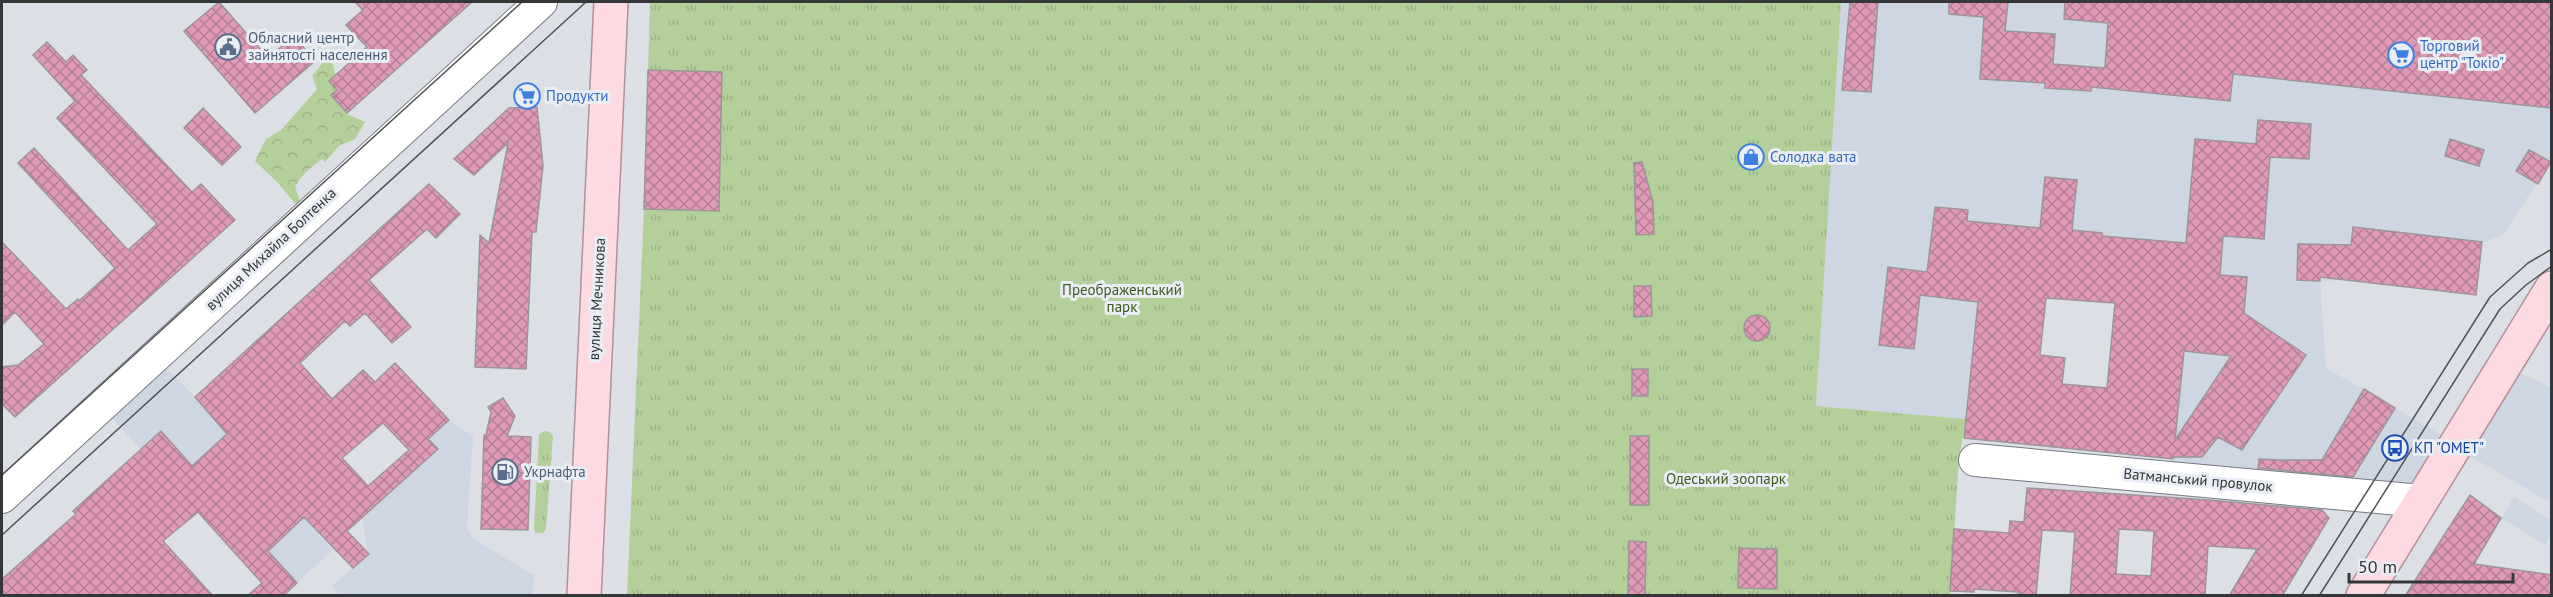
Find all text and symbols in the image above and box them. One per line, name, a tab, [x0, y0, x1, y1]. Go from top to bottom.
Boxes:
place label: Обласний центр зайнятості населення	[248, 28, 388, 64]
public building icon: Обласний центр зайнятості населення	[213, 32, 243, 62]
place label: Торговий центр "Токіо"	[2420, 36, 2504, 72]
supermarket icon: Торговий центр "Токіо"	[2386, 40, 2416, 70]
supermarket icon: Продукти	[512, 81, 542, 111]
place label: Продукти	[546, 86, 608, 105]
shop icon: Солодка вата	[1736, 142, 1766, 172]
place label: Солодка вата	[1770, 147, 1857, 166]
street label: вулиця Михайла Болтенка	[201, 183, 340, 314]
street label: вулиця Мечникова	[584, 237, 609, 361]
park label: Преображенський парк	[1062, 280, 1182, 316]
bus stop icon: КП "ОМЕТ"	[2380, 433, 2410, 463]
place label: КП "ОМЕТ"	[2414, 438, 2484, 457]
fuel station icon: Укрнафта	[490, 457, 520, 487]
place label: Укрнафта	[524, 462, 586, 481]
street label: Ватманський провулок	[2123, 464, 2274, 496]
park label: Одеський зоопарк	[1666, 469, 1787, 488]
scale bar	[2349, 546, 2512, 584]
text: 50 m	[2358, 555, 2397, 578]

